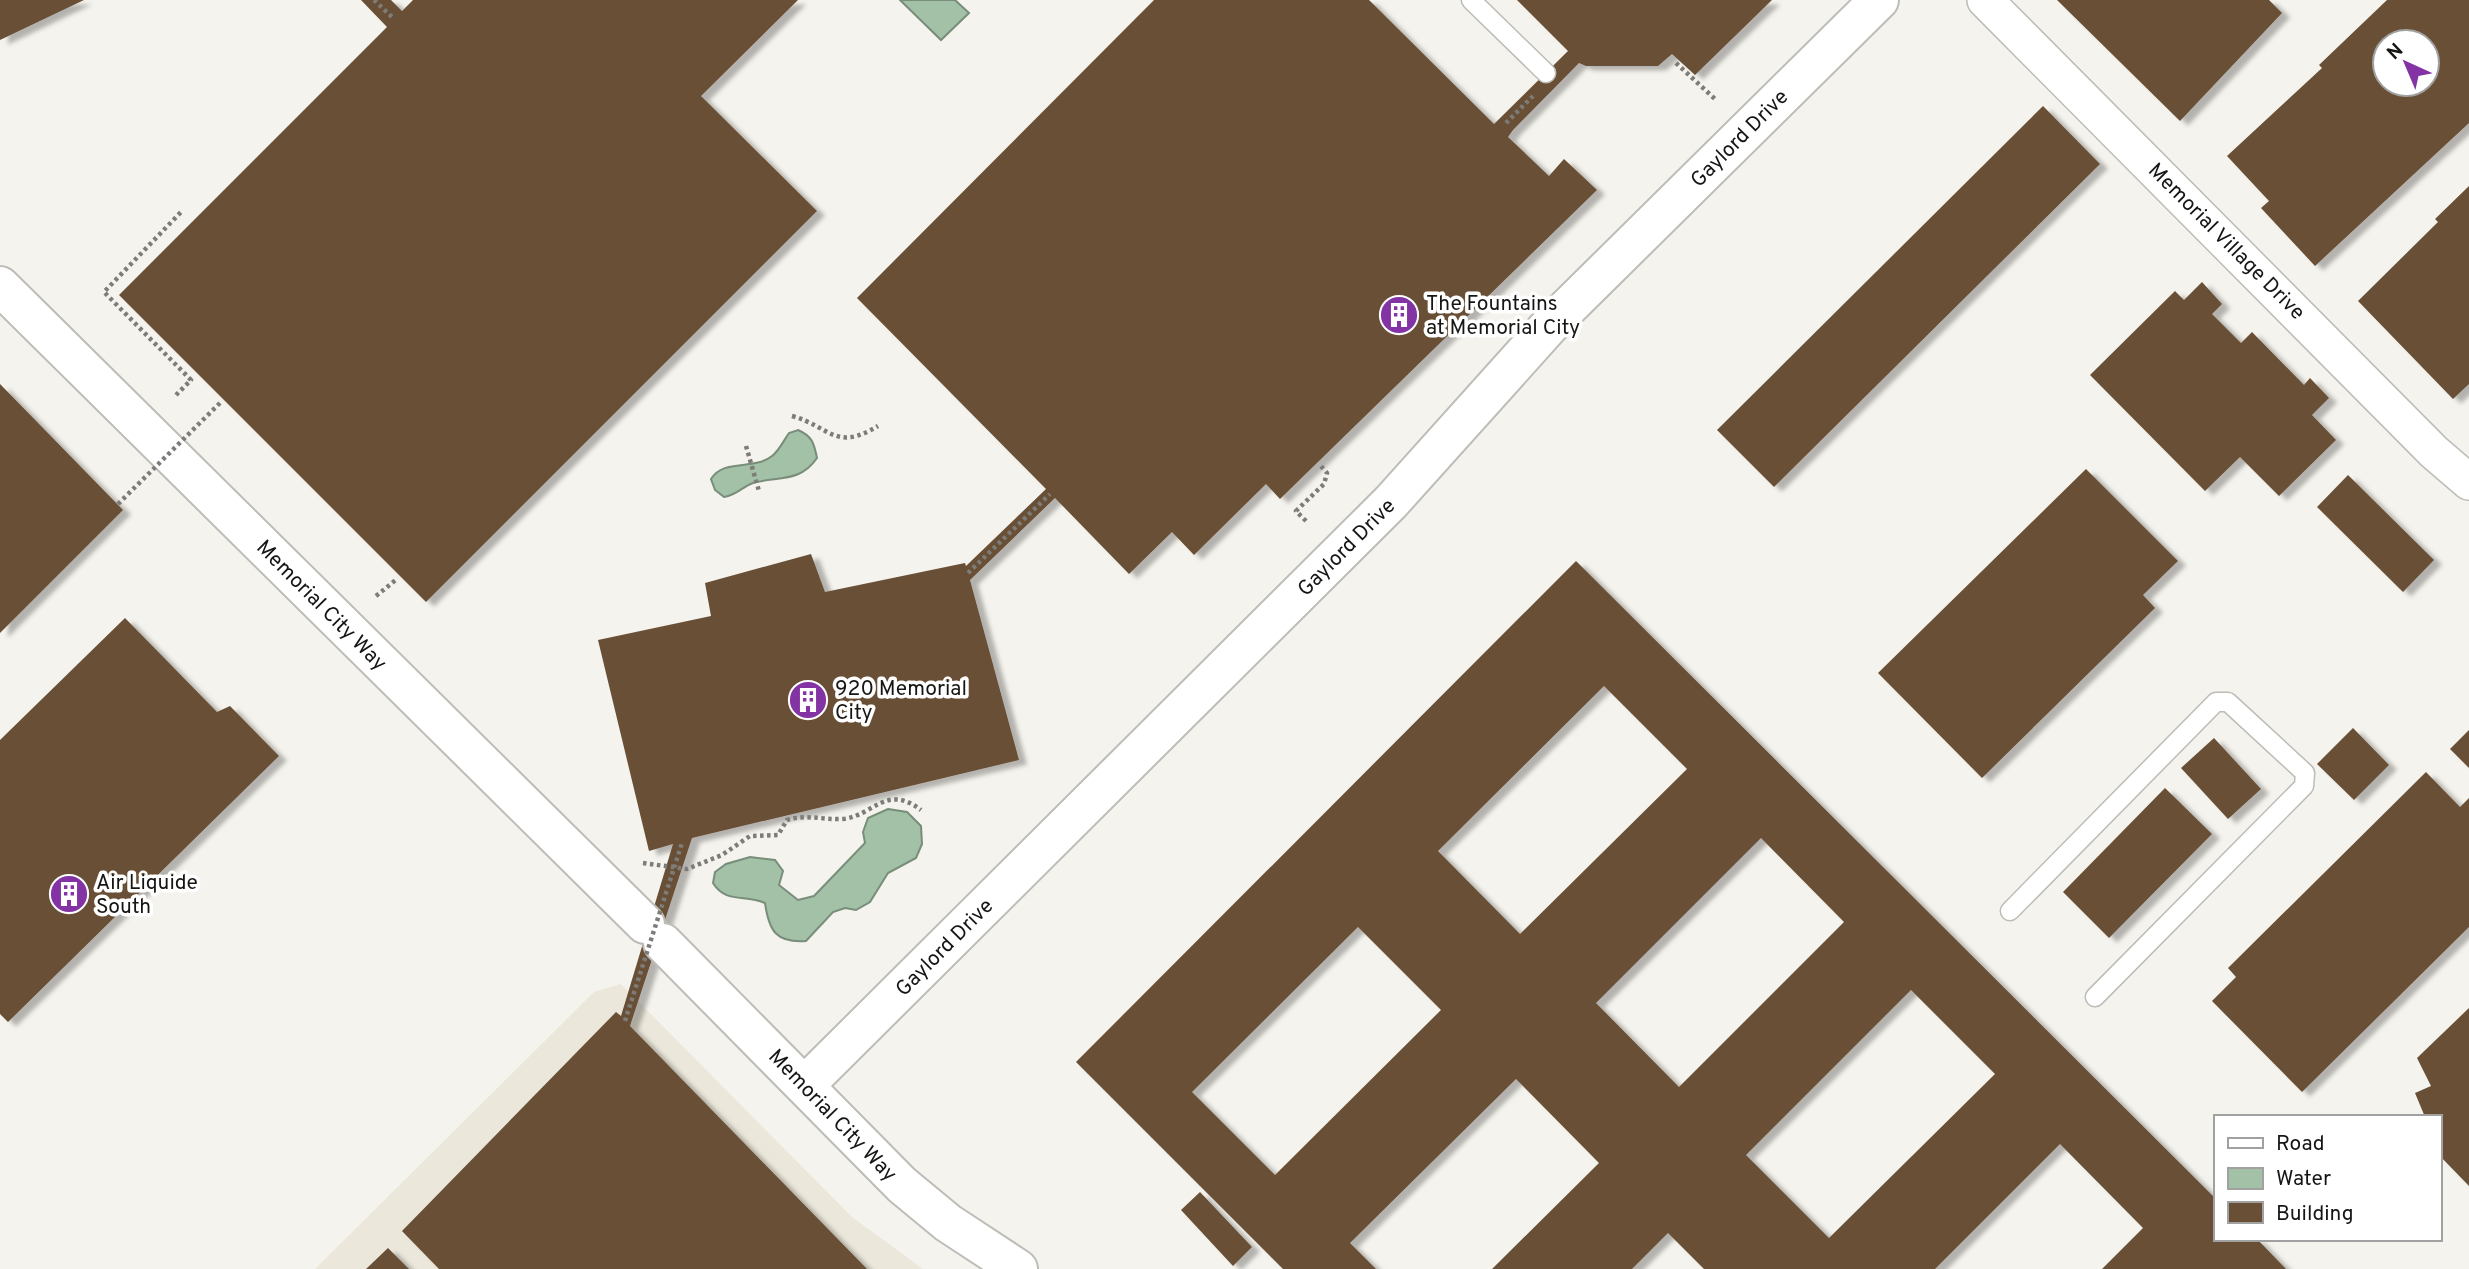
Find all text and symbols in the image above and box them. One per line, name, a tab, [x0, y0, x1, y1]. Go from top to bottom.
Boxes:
north arrow	[2371, 28, 2441, 98]
text: N	[2382, 39, 2409, 66]
street label: Gaylord Drive	[1685, 84, 1795, 194]
street label: Memorial Village Drive	[2142, 158, 2310, 326]
place label: The Fountains at Memorial City	[1426, 291, 1580, 342]
building icon: The Fountains at Memorial City	[1378, 294, 1420, 336]
street label: Gaylord Drive	[1292, 493, 1402, 603]
street label: Memorial City Way	[250, 535, 392, 677]
place label: 920 Memorial City	[835, 676, 967, 727]
building icon: 920 Memorial City	[787, 679, 829, 721]
place label: Air Liquide South	[96, 870, 198, 921]
building icon: Air Liquide South	[48, 873, 90, 915]
street label: Gaylord Drive	[890, 893, 1000, 1003]
street label: Memorial City Way	[762, 1044, 902, 1188]
legend	[2214, 1115, 2441, 1241]
text: Road	[2276, 1131, 2325, 1158]
text: Water	[2276, 1166, 2331, 1193]
text: Building	[2276, 1201, 2354, 1228]

